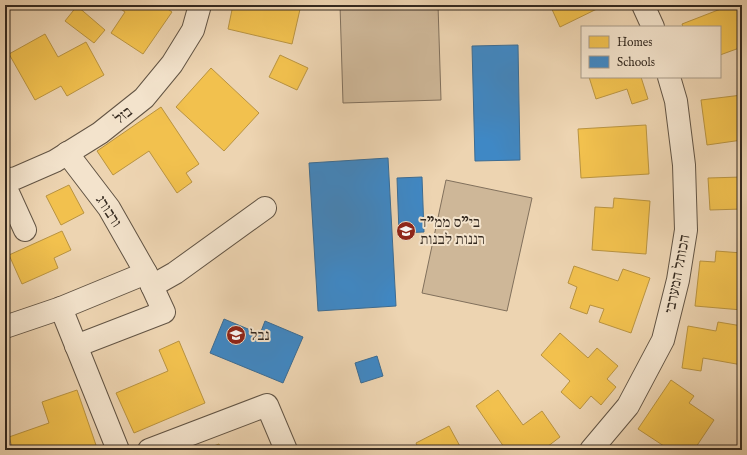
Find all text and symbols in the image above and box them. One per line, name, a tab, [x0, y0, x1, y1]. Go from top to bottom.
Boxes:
legend	[581, 26, 721, 78]
text: Homes	[617, 35, 653, 50]
text: Schools	[617, 55, 655, 70]
street label: בזל	[110, 102, 136, 129]
street label: ורבורג	[91, 192, 126, 231]
place label: בי"ס ממ"ד רננות לבנות	[420, 213, 485, 249]
school or university icon: בי"ס ממ"ד רננות לבנות	[395, 220, 417, 242]
street label: הכותל המערבי	[661, 233, 694, 315]
school or university icon: נבל	[225, 324, 247, 346]
place label: נבל	[250, 326, 270, 345]

